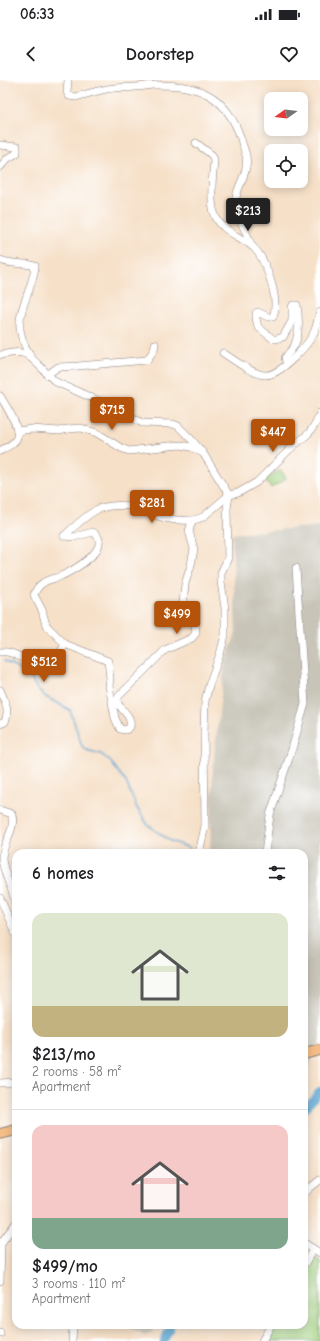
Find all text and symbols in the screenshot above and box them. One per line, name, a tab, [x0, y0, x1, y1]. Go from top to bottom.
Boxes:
text: 06:33	[20, 5, 54, 23]
icon: back	[20, 43, 42, 65]
icon: heart	[278, 43, 300, 65]
text: Doorstep	[126, 44, 194, 65]
north arrow	[264, 92, 308, 136]
map controls	[264, 92, 308, 188]
button: locate	[264, 144, 308, 188]
pin: $213	[224, 198, 272, 232]
text: $213	[235, 203, 261, 218]
pin: $715	[88, 397, 136, 431]
text: $715	[99, 402, 125, 417]
pin: $447	[249, 419, 297, 453]
text: $447	[260, 424, 286, 439]
pin: $281	[128, 490, 176, 524]
text: $281	[139, 495, 165, 510]
pin: $499	[153, 601, 201, 635]
text: $499	[163, 606, 191, 621]
pin: $512	[20, 649, 68, 683]
text: $512	[31, 654, 57, 669]
icon: filters	[266, 862, 288, 884]
text: 6 homes	[32, 864, 94, 883]
icon: home	[124, 939, 196, 1011]
text: $213/mo	[32, 1045, 96, 1064]
text: 2 rooms · 58 m²	[32, 1064, 121, 1079]
text: Apartment	[32, 1079, 90, 1094]
icon: home	[124, 1151, 196, 1223]
text: $499/mo	[32, 1257, 98, 1276]
text: 3 rooms · 110 m²	[32, 1276, 125, 1291]
text: Apartment	[32, 1291, 90, 1306]

